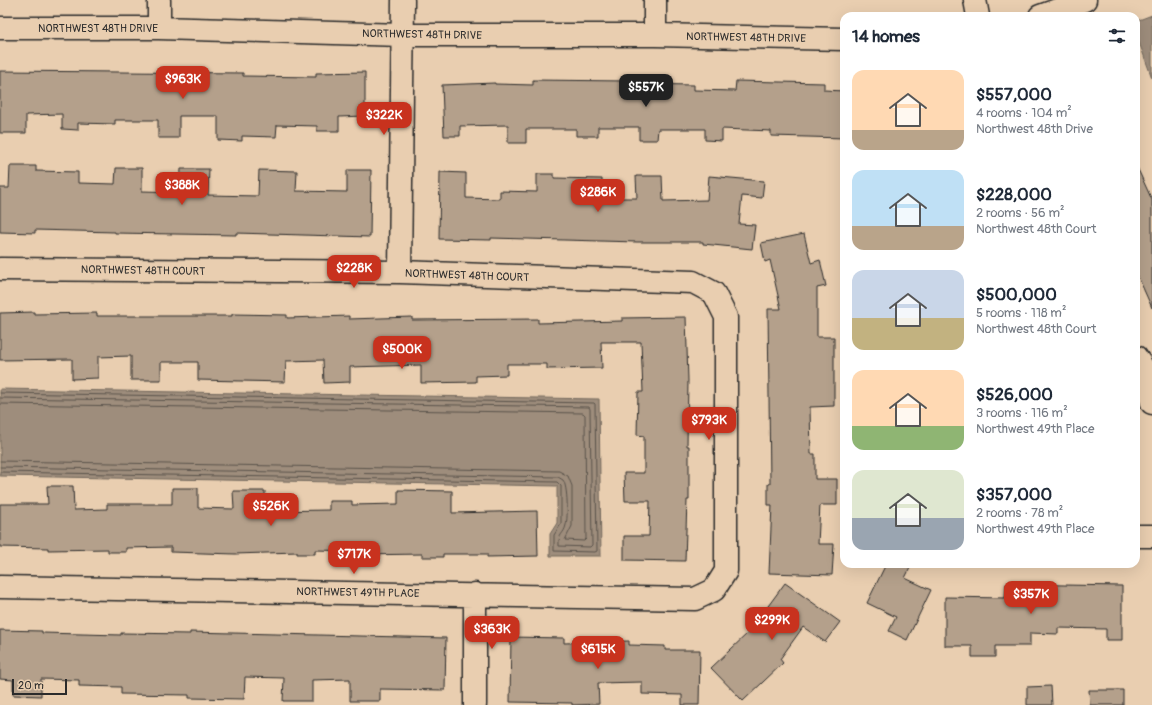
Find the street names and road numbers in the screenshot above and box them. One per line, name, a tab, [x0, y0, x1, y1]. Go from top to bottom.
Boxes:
street label: NORTHWEST 48TH DRIVE	[38, 22, 158, 35]
street label: NORTHWEST 48TH DRIVE	[362, 27, 482, 42]
street label: NORTHWEST 48TH DRIVE	[686, 30, 806, 45]
street label: NORTHWEST 48TH COURT	[81, 263, 205, 278]
street label: NORTHWEST 48TH COURT	[405, 267, 529, 284]
street label: NORTHWEST 49TH PLACE	[296, 585, 420, 600]

